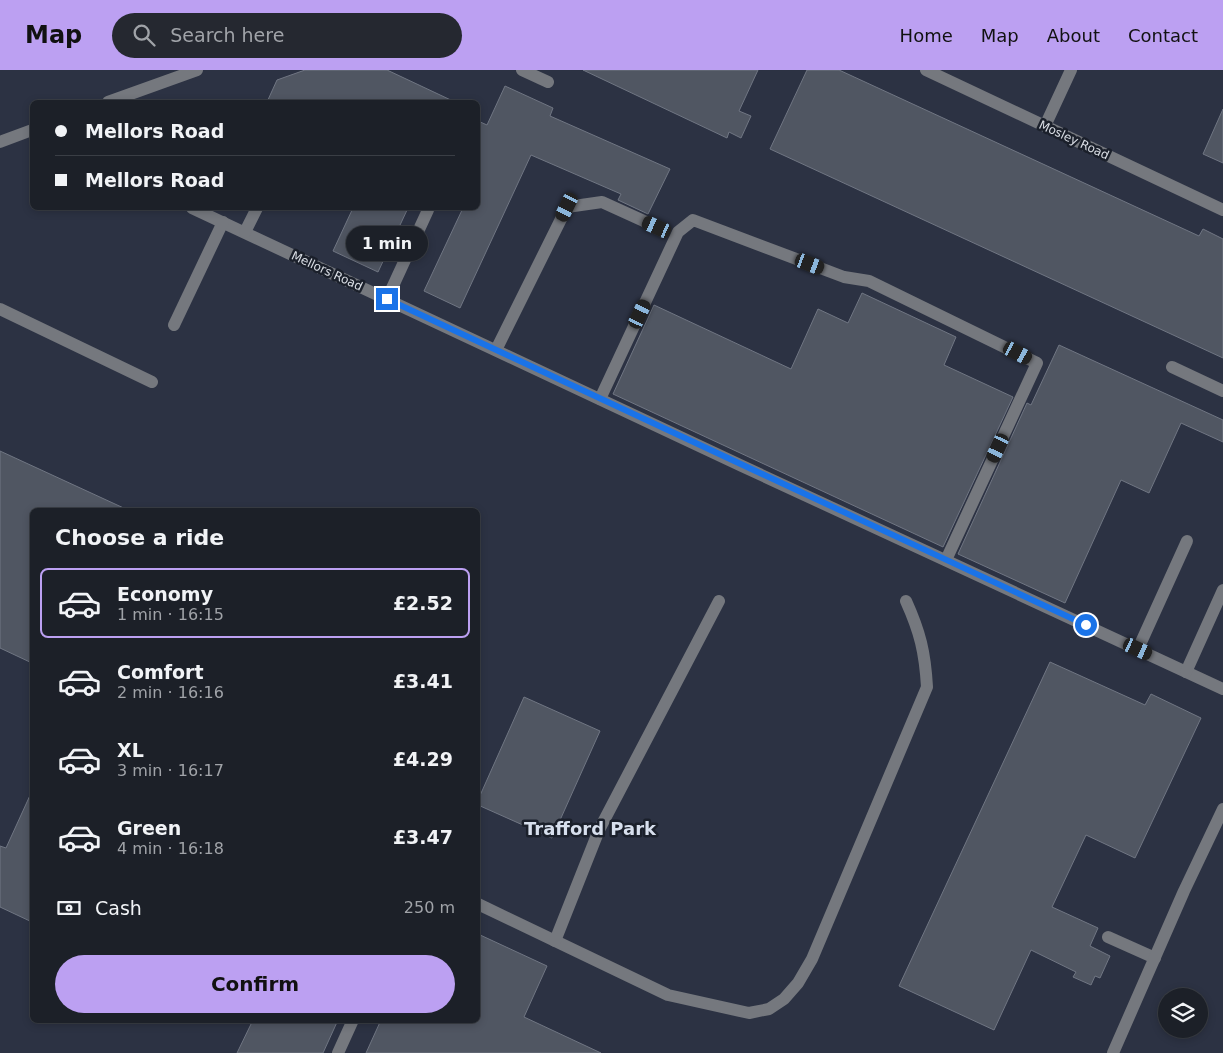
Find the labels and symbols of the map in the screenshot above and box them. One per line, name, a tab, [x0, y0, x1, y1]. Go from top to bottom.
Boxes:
street label: Mosley Road	[1037, 118, 1111, 162]
car	[553, 190, 580, 224]
car	[640, 214, 673, 240]
callout: 1 min	[346, 226, 428, 262]
street label: Mellors Road	[289, 248, 365, 294]
car	[793, 252, 826, 276]
route end	[376, 288, 398, 310]
car	[626, 297, 653, 331]
car	[1001, 339, 1034, 367]
car	[984, 431, 1011, 465]
route start	[1075, 614, 1097, 636]
car	[1121, 636, 1154, 662]
district label: Trafford Park	[524, 818, 657, 839]

